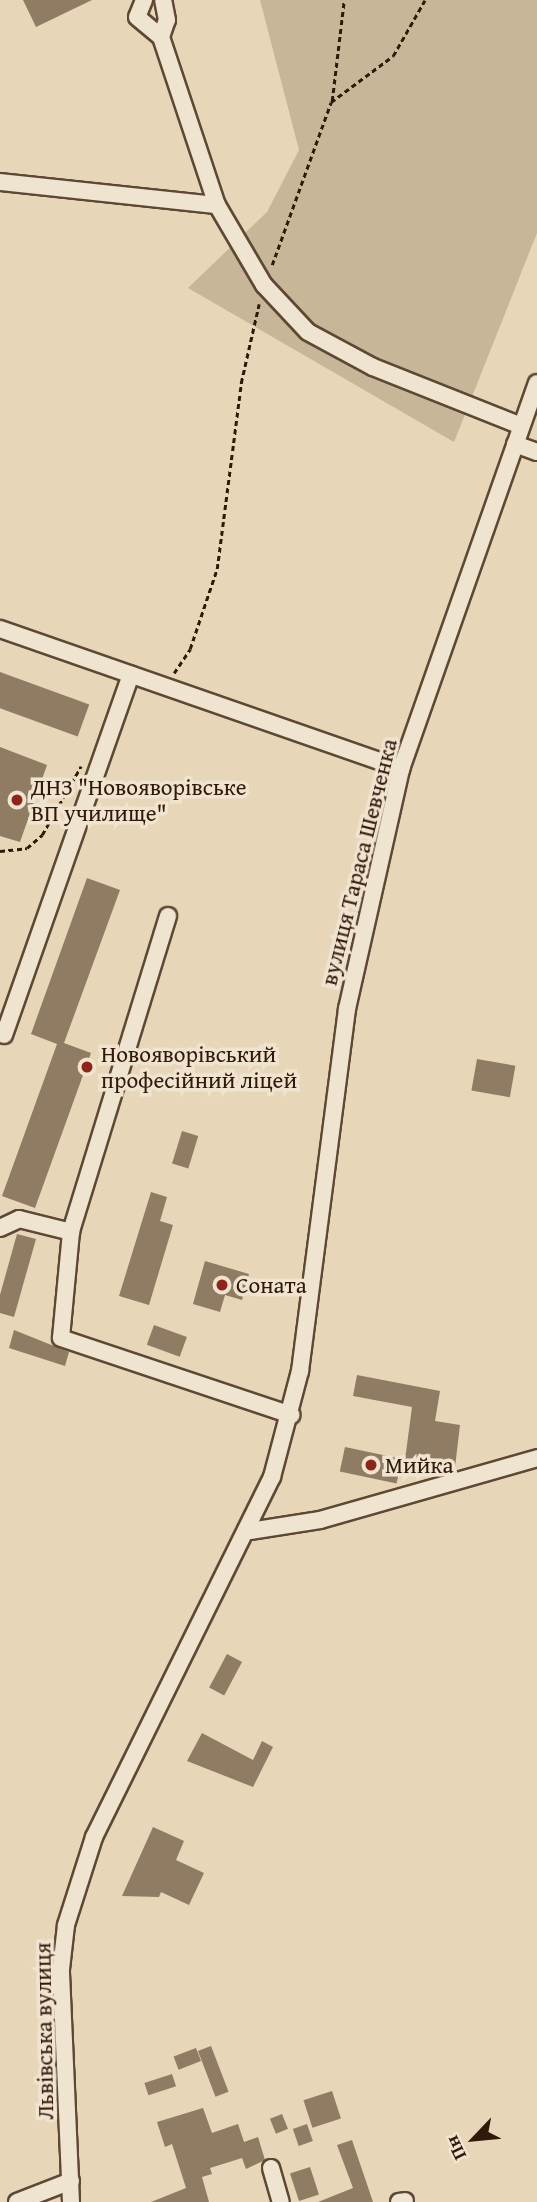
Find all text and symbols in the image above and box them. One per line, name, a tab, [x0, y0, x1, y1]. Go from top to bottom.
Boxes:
street label: вулиця Тараса Шевченка	[315, 736, 403, 988]
place label: ДНЗ "Новояворівське ВП училище"	[31, 773, 247, 827]
marker: ДНЗ "Новояворівське ВП училище"	[9, 792, 25, 808]
place label: Новояворівський професійний ліцей	[101, 1040, 297, 1094]
marker: Новояворівський професійний ліцей	[79, 1059, 95, 1075]
place label: Соната	[236, 1271, 307, 1299]
marker: Соната	[214, 1277, 230, 1293]
place label: Мийка	[385, 1451, 453, 1479]
marker: Мийка	[363, 1457, 379, 1473]
street label: Львівська вулиця	[29, 1942, 59, 2120]
north arrow	[439, 2104, 509, 2174]
text: Пн	[437, 2131, 473, 2165]

